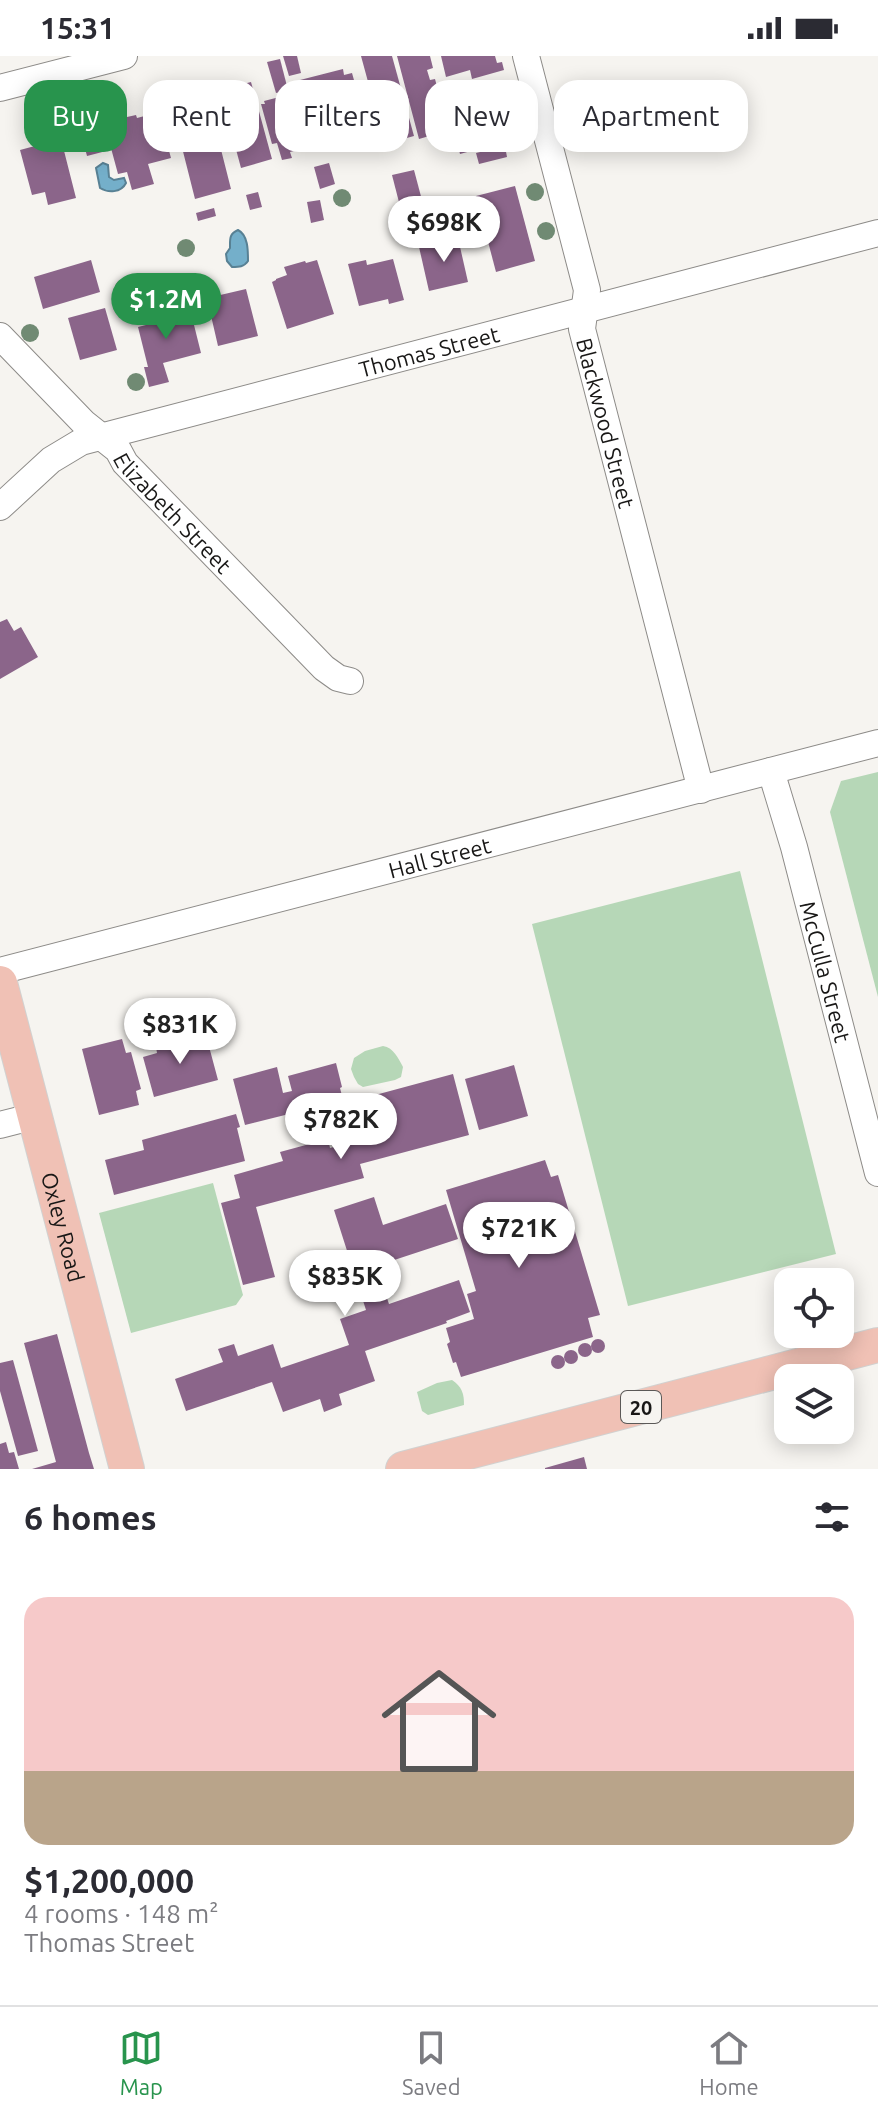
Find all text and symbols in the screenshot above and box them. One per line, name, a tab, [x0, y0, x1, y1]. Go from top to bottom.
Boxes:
text: 15:31	[40, 11, 115, 45]
chip: Buy	[24, 80, 127, 152]
chip: Rent	[143, 80, 259, 152]
chip: Filters	[275, 80, 409, 152]
chip: New	[425, 80, 538, 152]
chip: Apartment	[554, 80, 748, 152]
pin: $698K	[388, 196, 500, 264]
text: $698K	[406, 207, 482, 236]
pin: $1.2M	[110, 273, 222, 341]
text: $1.2M	[129, 284, 203, 313]
street label: Thomas Street	[356, 320, 502, 381]
street label: Blackwood Street	[572, 335, 640, 511]
street label: Elizabeth Street	[109, 448, 237, 578]
street label: Hall Street	[386, 832, 494, 882]
street label: McCulla Street	[796, 898, 856, 1045]
pin: $831K	[124, 998, 236, 1066]
text: $831K	[142, 1009, 218, 1038]
pin: $782K	[285, 1093, 397, 1161]
text: $782K	[303, 1104, 379, 1133]
street label: Oxley Road	[37, 1169, 90, 1284]
pin: $721K	[463, 1202, 575, 1270]
text: $721K	[481, 1213, 557, 1242]
pin: $835K	[289, 1250, 401, 1318]
text: $835K	[307, 1261, 383, 1290]
map controls	[774, 1268, 854, 1444]
button: locate	[774, 1268, 854, 1348]
button: layers	[774, 1364, 854, 1444]
road number: 20	[621, 1391, 661, 1423]
icon: filters	[810, 1495, 854, 1539]
text: 6 homes	[24, 1498, 157, 1536]
icon: home	[367, 1649, 511, 1793]
text: $1,200,000	[24, 1861, 194, 1899]
text: 4 rooms · 148 m²	[24, 1899, 219, 1928]
text: Thomas Street	[24, 1928, 194, 1957]
tab: Map	[119, 2026, 163, 2099]
tab: Saved	[402, 2026, 461, 2099]
tab: Home	[699, 2026, 759, 2099]

